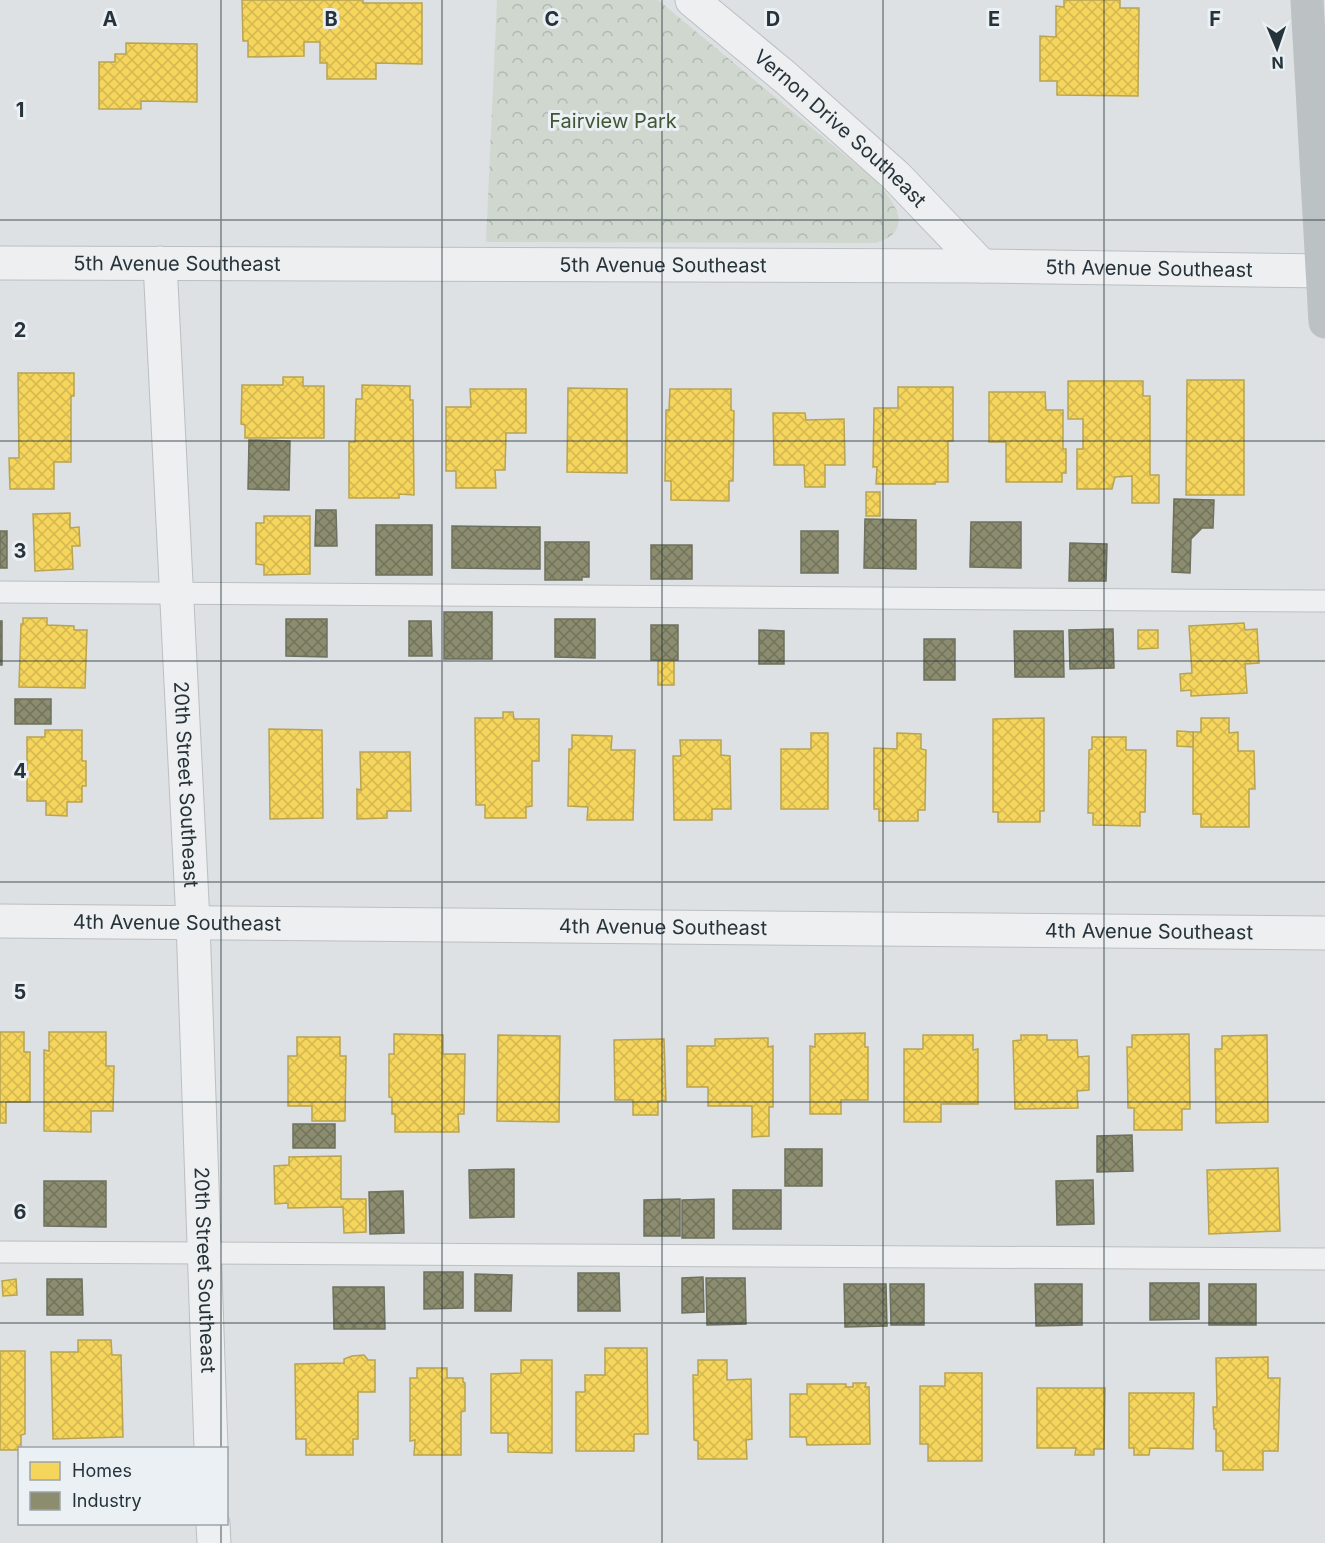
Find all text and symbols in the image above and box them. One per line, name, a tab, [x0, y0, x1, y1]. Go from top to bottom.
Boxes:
text: A	[103, 7, 118, 31]
text: B	[324, 7, 338, 31]
text: C	[545, 7, 559, 31]
text: D	[766, 7, 780, 31]
text: E	[988, 7, 1000, 31]
text: F	[1209, 7, 1221, 31]
north arrow	[1247, 18, 1307, 78]
street label: Vernon Drive Southeast	[749, 44, 932, 213]
text: N	[1271, 53, 1284, 73]
text: 1	[16, 98, 24, 122]
park label: Fairview Park	[549, 109, 677, 133]
street label: 5th Avenue Southeast	[73, 251, 281, 276]
street label: 5th Avenue Southeast	[559, 253, 767, 277]
street label: 5th Avenue Southeast	[1045, 255, 1253, 282]
text: 2	[14, 318, 26, 342]
text: 3	[14, 539, 26, 563]
street label: 20th Street Southeast	[169, 681, 203, 889]
text: 4	[13, 759, 27, 783]
street label: 4th Avenue Southeast	[73, 910, 282, 936]
street label: 4th Avenue Southeast	[559, 914, 768, 940]
street label: 4th Avenue Southeast	[1045, 918, 1254, 944]
text: 5	[14, 980, 26, 1004]
street label: 20th Street Southeast	[189, 1166, 220, 1374]
text: 6	[14, 1200, 27, 1224]
legend	[18, 1447, 228, 1525]
text: Homes	[72, 1460, 132, 1481]
text: Industry	[72, 1490, 142, 1511]

